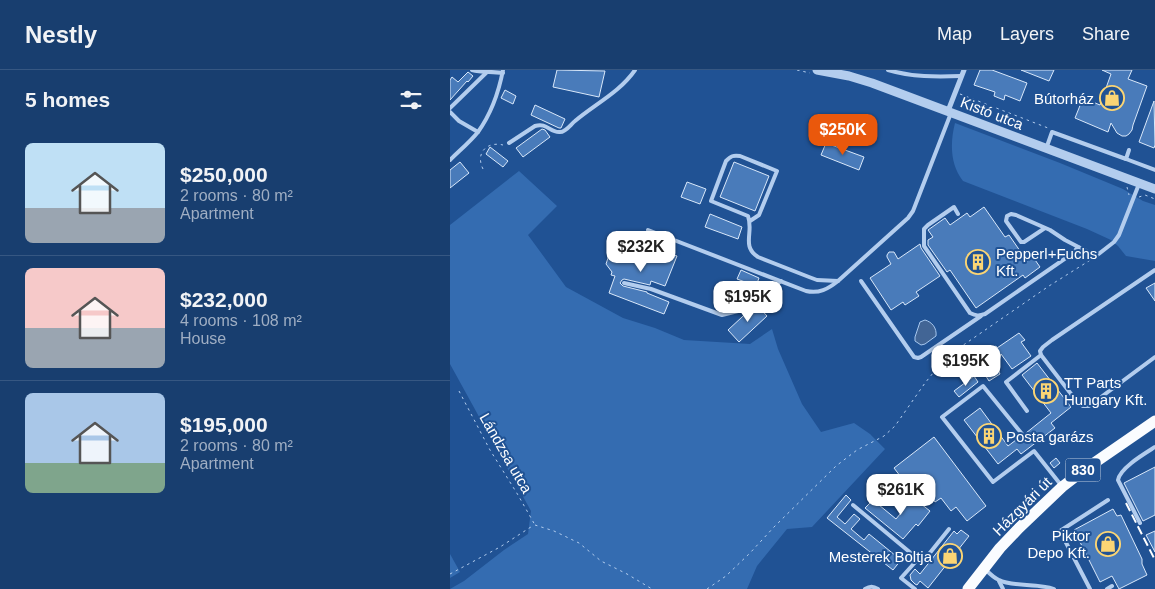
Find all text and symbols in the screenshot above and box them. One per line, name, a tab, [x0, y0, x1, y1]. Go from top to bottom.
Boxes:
text: Nestly	[25, 21, 97, 48]
text: Map	[937, 24, 972, 44]
text: Layers	[1000, 24, 1054, 44]
text: Share	[1082, 24, 1130, 44]
shop icon: Bútorház	[1099, 85, 1125, 111]
icon: filters	[397, 86, 425, 114]
text: 5 homes	[25, 88, 110, 111]
place label: Bútorház	[1034, 90, 1094, 107]
street label: Kistó utca	[958, 93, 1026, 133]
pin: $250K	[808, 114, 878, 156]
text: $250K	[819, 121, 867, 138]
icon: home	[65, 163, 125, 223]
text: $250,000	[180, 163, 268, 186]
text: 2 rooms · 80 m²	[180, 187, 293, 204]
text: Apartment	[180, 205, 254, 222]
pin: $232K	[606, 230, 676, 273]
text: $232K	[617, 238, 665, 255]
place label: Pepperl+Fuchs Kft.	[996, 245, 1097, 279]
building icon: Pepperl+Fuchs Kft.	[965, 249, 991, 275]
pin: $195K	[713, 280, 783, 323]
icon: home	[65, 288, 125, 348]
text: $232,000	[180, 288, 268, 311]
text: $195K	[724, 288, 772, 305]
text: 4 rooms · 108 m²	[180, 312, 302, 329]
text: House	[180, 330, 226, 347]
pin: $195K	[931, 344, 1001, 387]
text: $195K	[942, 352, 990, 369]
place label: TT Parts Hungary Kft.	[1064, 374, 1147, 408]
building icon: TT Parts Hungary Kft.	[1033, 378, 1059, 404]
street label: Lándzsa utca	[476, 410, 536, 496]
icon: home	[65, 413, 125, 473]
text: $195,000	[180, 413, 268, 436]
building icon: Posta garázs	[976, 423, 1002, 449]
place label: Posta garázs	[1006, 428, 1094, 445]
text: 2 rooms · 80 m²	[180, 437, 293, 454]
text: Apartment	[180, 455, 254, 472]
road number: 830	[1066, 458, 1100, 482]
street label: Házgyári út	[989, 473, 1055, 539]
pin: $261K	[866, 474, 936, 516]
text: $261K	[877, 481, 925, 498]
place label: Piktor Depo Kft.	[1027, 527, 1090, 561]
shop icon: Piktor Depo Kft.	[1095, 531, 1121, 557]
shop icon: Mesterek Boltja	[937, 543, 963, 569]
place label: Mesterek Boltja	[829, 548, 933, 565]

